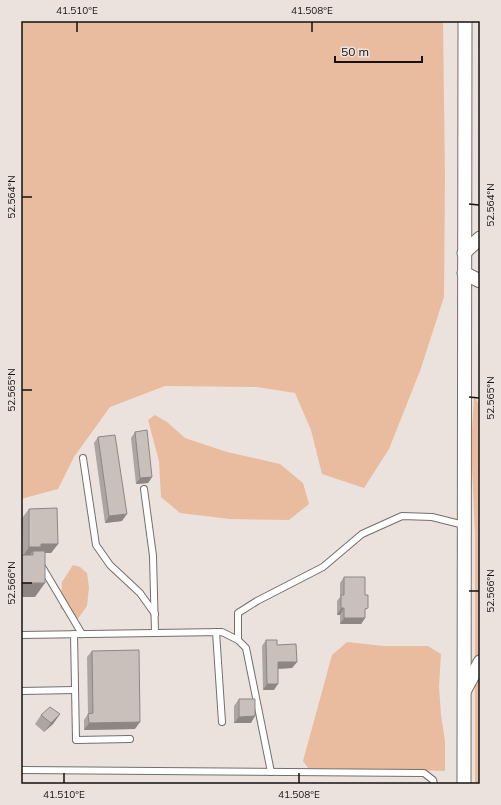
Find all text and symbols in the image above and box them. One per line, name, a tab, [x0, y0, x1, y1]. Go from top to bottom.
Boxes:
text: 41.510°E	[56, 4, 98, 17]
text: 41.508°E	[291, 4, 333, 17]
scale bar	[335, 38, 422, 64]
text: 50 m	[341, 44, 369, 59]
text: 52.564°N	[5, 175, 18, 219]
text: 52.564°N	[484, 183, 497, 227]
text: 52.565°N	[5, 368, 18, 412]
text: 52.565°N	[484, 376, 497, 420]
text: 52.566°N	[5, 561, 18, 605]
text: 52.566°N	[484, 569, 497, 613]
text: 41.510°E	[43, 788, 85, 801]
text: 41.508°E	[278, 788, 320, 801]

